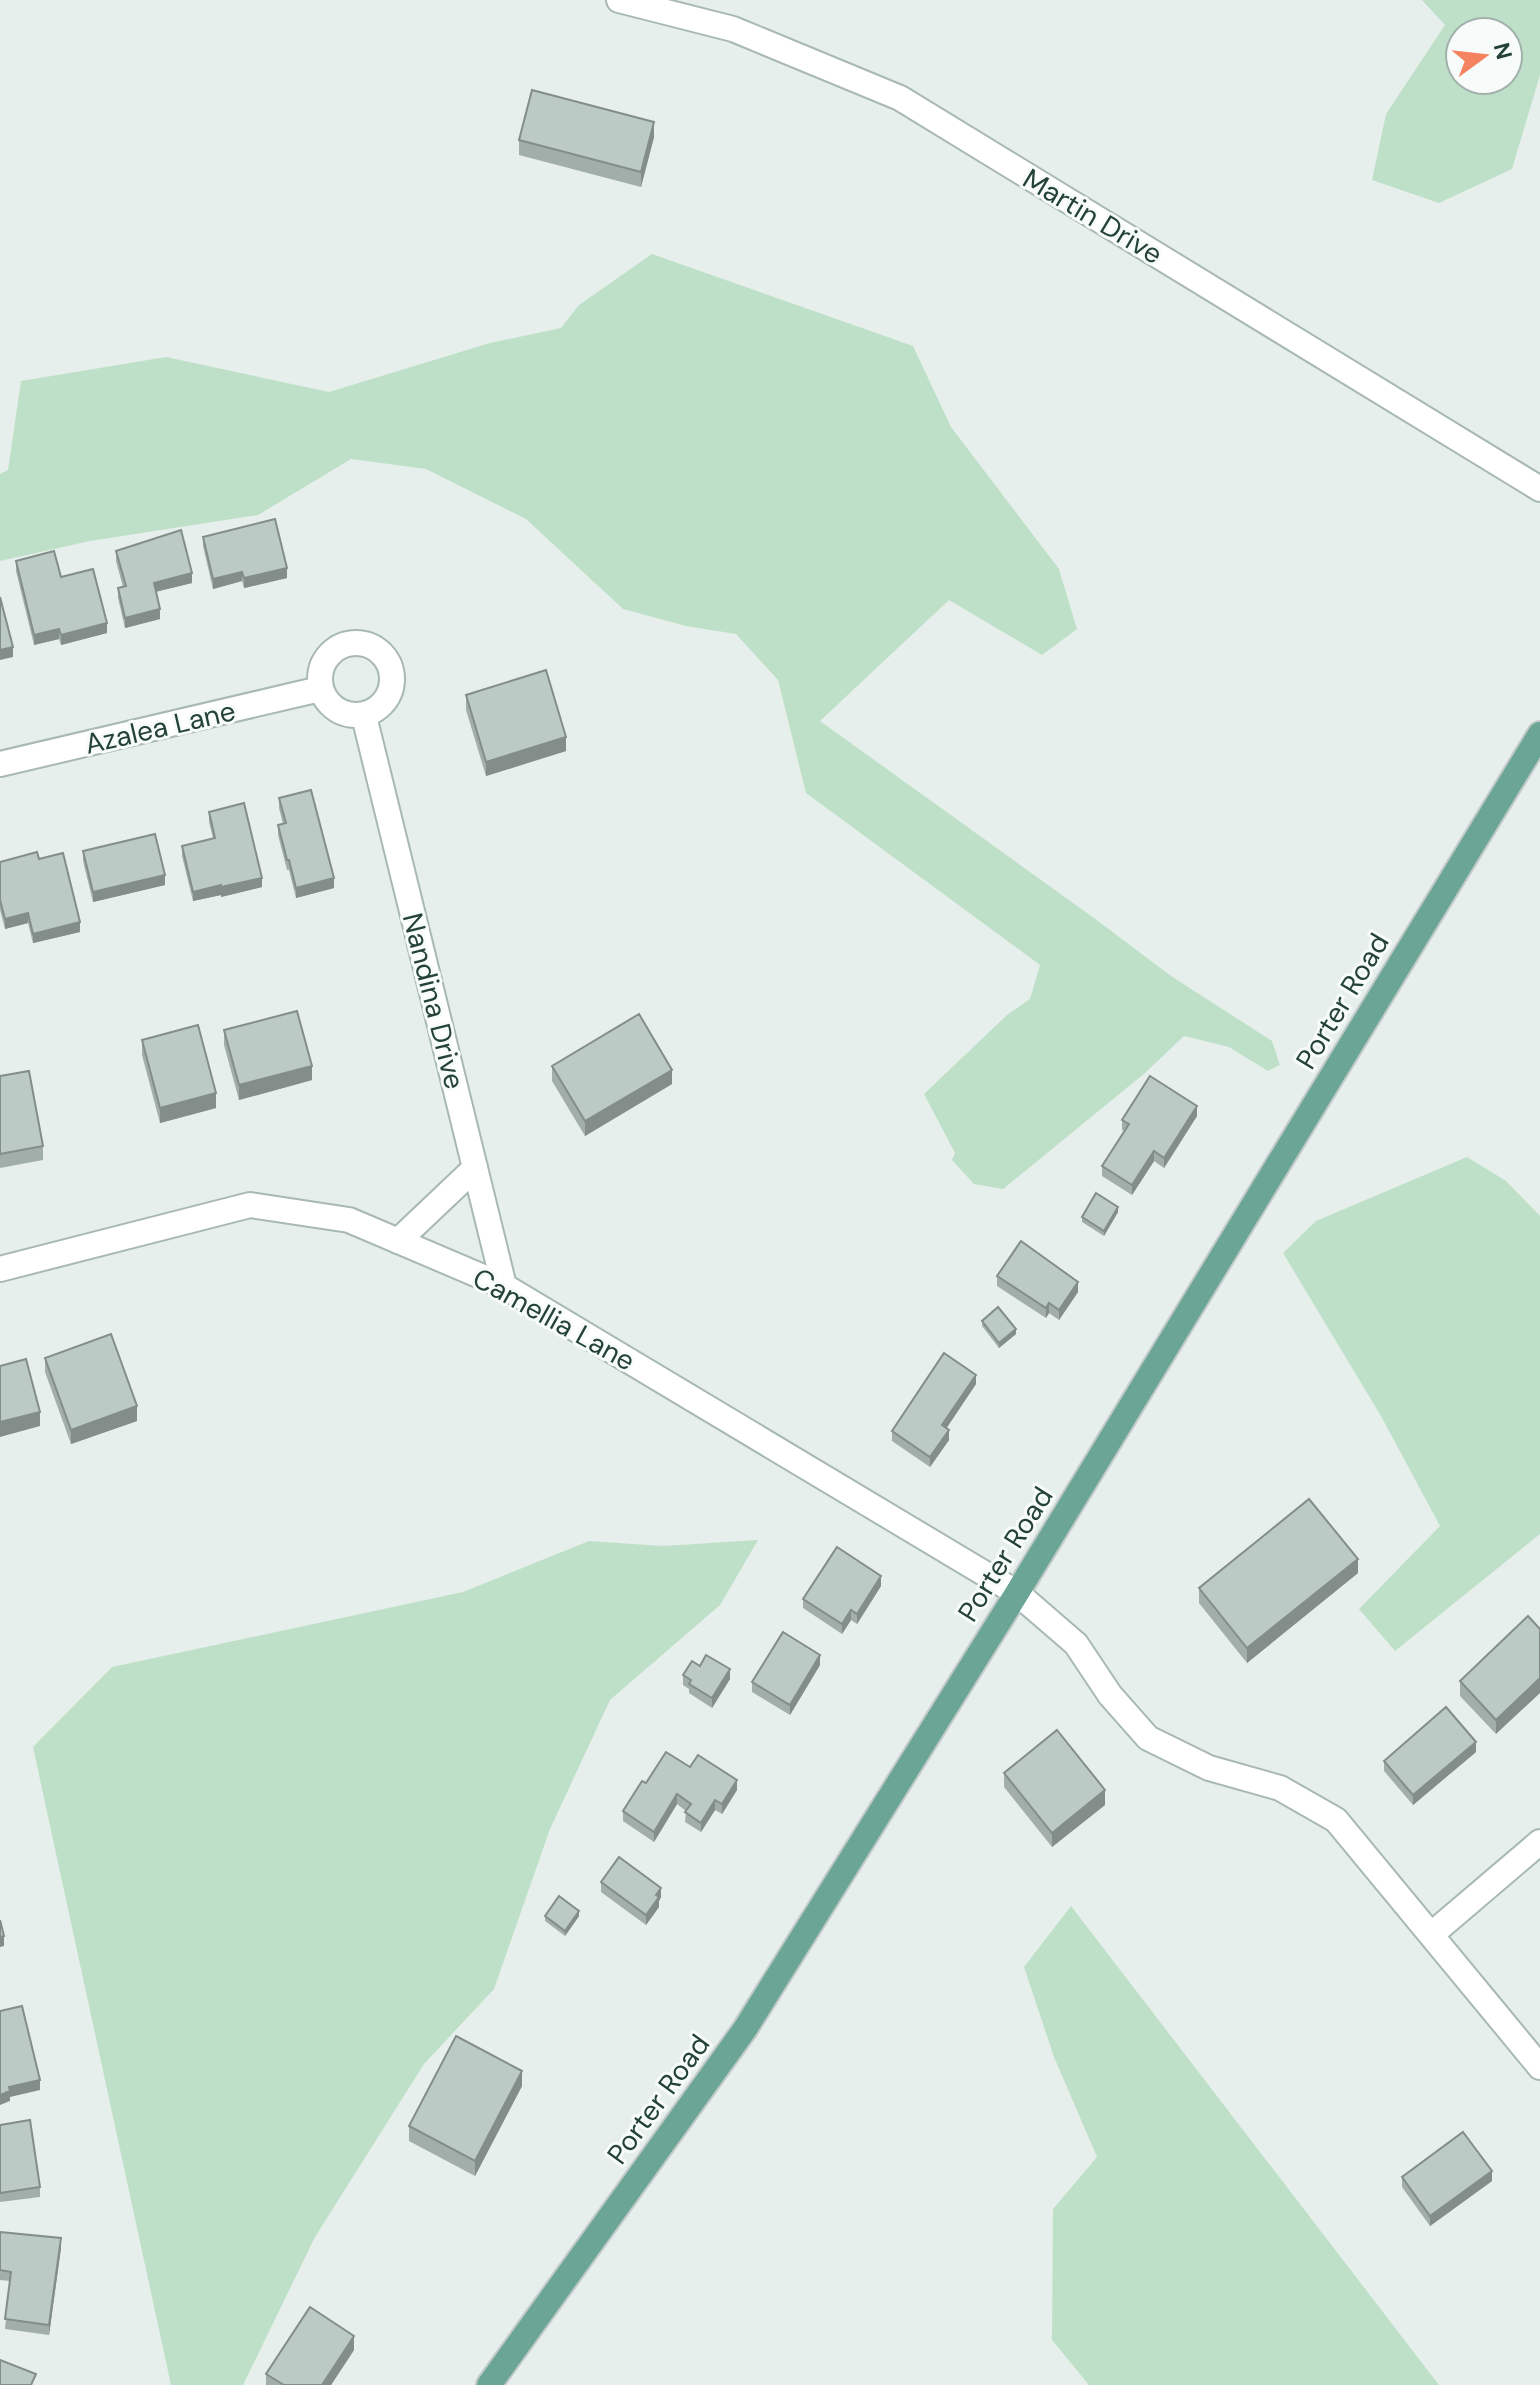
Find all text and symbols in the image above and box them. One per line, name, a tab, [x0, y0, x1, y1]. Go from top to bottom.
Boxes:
north arrow	[1444, 16, 1524, 96]
text: N	[1487, 39, 1519, 62]
street label: Martin Drive	[1016, 160, 1169, 273]
street label: Azalea Lane	[81, 692, 239, 763]
street label: Nandina Drive	[394, 909, 473, 1093]
street label: Porter Road	[1287, 927, 1397, 1076]
street label: Camellia Lane	[466, 1260, 641, 1379]
street label: Porter Road	[949, 1480, 1061, 1628]
street label: Porter Road	[599, 2027, 718, 2172]

